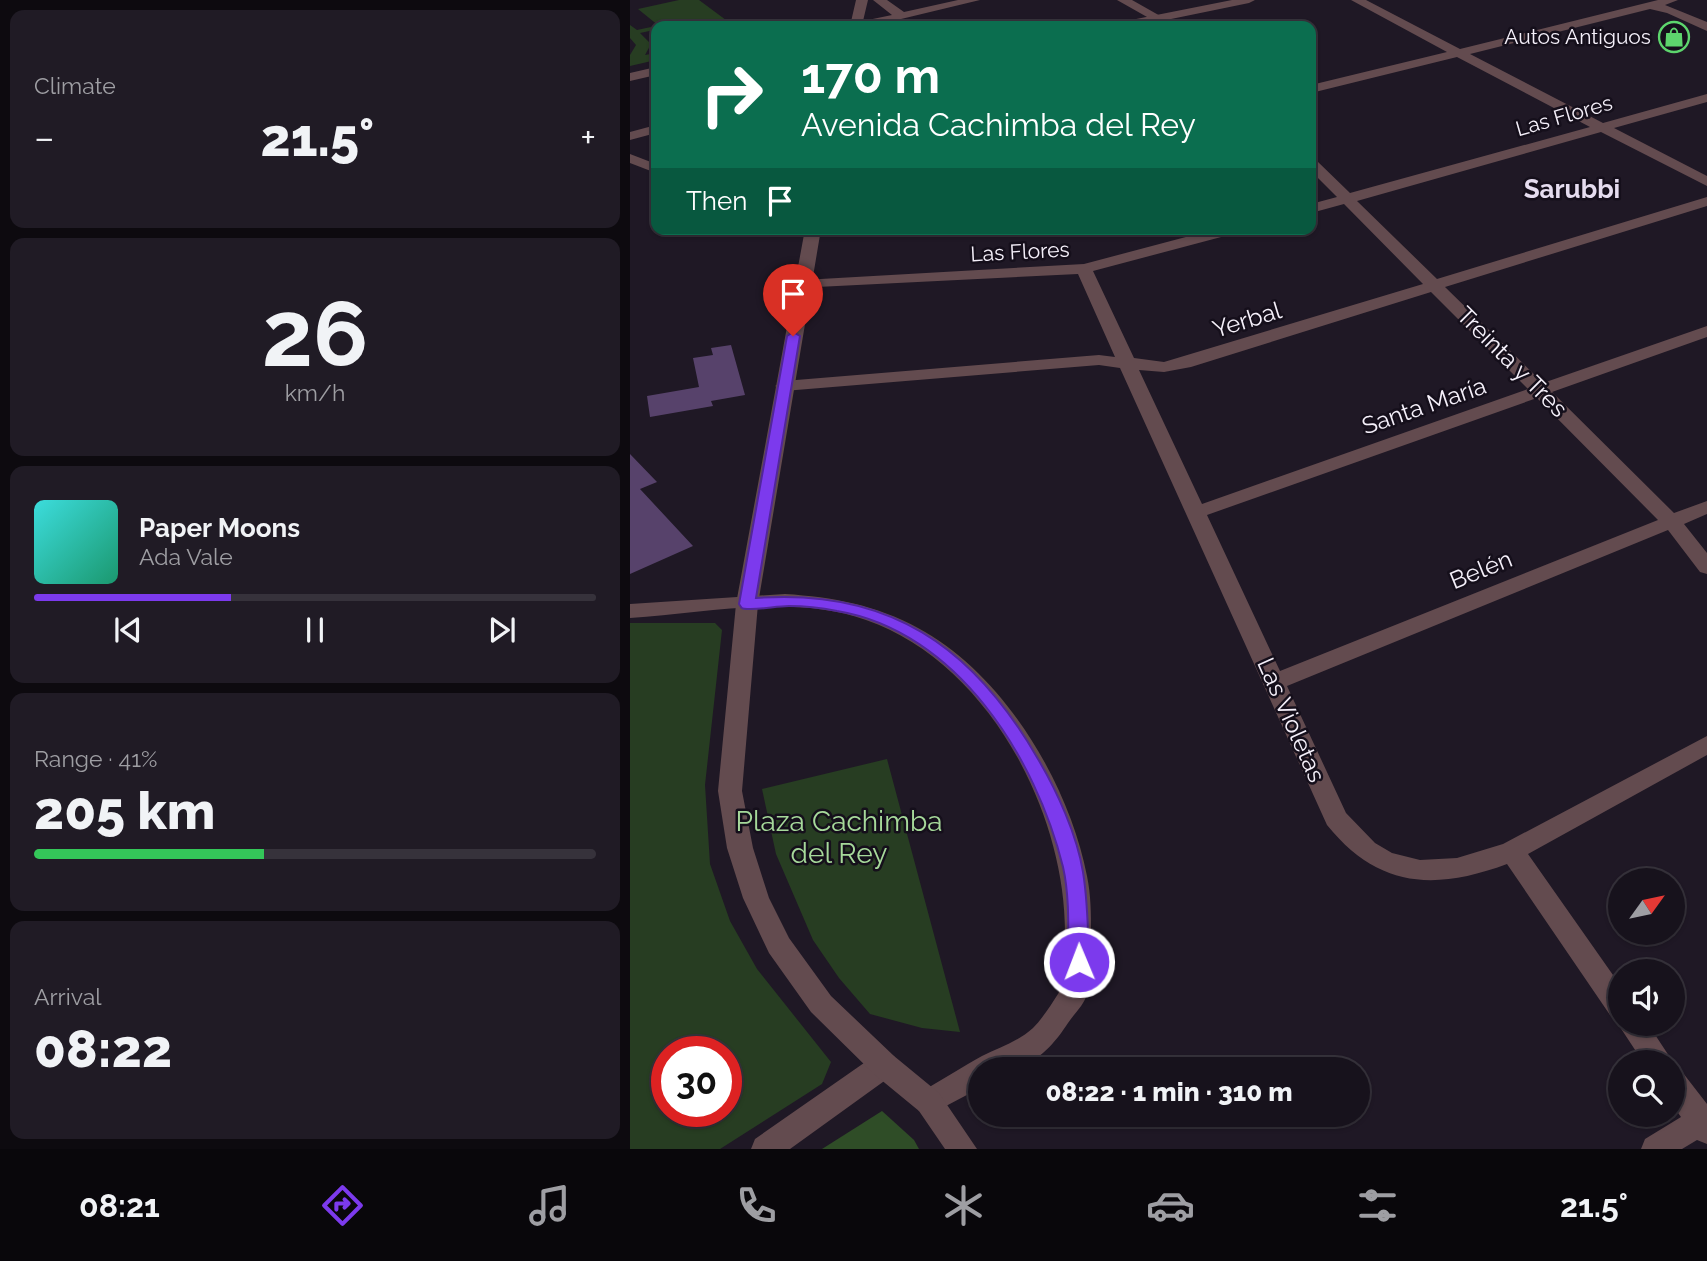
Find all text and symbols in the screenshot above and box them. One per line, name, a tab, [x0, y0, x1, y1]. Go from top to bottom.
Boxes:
shop icon: Autos Antiguos	[1657, 20, 1691, 54]
place label: Autos Antiguos	[1504, 24, 1651, 49]
text: 170 m	[801, 47, 940, 104]
icon: right	[686, 49, 777, 140]
text: Climate	[34, 72, 116, 99]
street label: Las Flores	[1513, 90, 1615, 141]
text: Avenida Cachimba del Rey	[801, 106, 1196, 143]
text: 21.5°	[260, 107, 374, 168]
text: −	[34, 115, 54, 160]
text: +	[580, 115, 596, 160]
district label: Sarubbi	[1524, 174, 1620, 204]
icon: arrive	[761, 182, 799, 220]
text: Then	[686, 186, 747, 216]
street label: Las Flores	[970, 236, 1070, 267]
pin	[763, 264, 823, 336]
icon: arrive	[774, 275, 812, 313]
text: 26	[262, 280, 368, 387]
street label: Yerbal	[1209, 295, 1285, 344]
street label: Treinta y Tres	[1451, 300, 1574, 423]
street label: Santa María	[1358, 371, 1490, 440]
text: km/h	[285, 379, 345, 406]
text: Paper Moons	[139, 513, 300, 543]
text: Ada Vale	[139, 543, 233, 570]
street label: Belén	[1445, 544, 1516, 595]
icon: previous	[109, 611, 147, 649]
icon: pause	[296, 611, 334, 649]
icon: next	[483, 611, 521, 649]
street label: Las Violetas	[1251, 653, 1332, 786]
text: Range · 41%	[34, 745, 157, 772]
text: 205 km	[34, 780, 215, 841]
park label: Plaza Cachimba del Rey	[735, 805, 943, 870]
north arrow	[1608, 868, 1685, 945]
map controls	[1608, 868, 1685, 1127]
position arrow	[1042, 925, 1116, 999]
button: sound	[1608, 959, 1685, 1036]
text: Arrival	[34, 983, 101, 1010]
text: 08:22	[34, 1018, 172, 1079]
speed limit sign: 30	[651, 1036, 742, 1127]
button: search	[1608, 1050, 1685, 1127]
text: 08:22 · 1 min · 310 m	[1045, 1077, 1293, 1107]
icon: directions	[318, 1181, 367, 1230]
icon: music	[525, 1181, 574, 1230]
icon: phone	[732, 1181, 781, 1230]
icon: climate	[939, 1181, 988, 1230]
icon: car	[1146, 1181, 1195, 1230]
icon: filters	[1353, 1181, 1402, 1230]
text: 08:21	[79, 1187, 160, 1224]
text: 21.5°	[1560, 1187, 1628, 1224]

